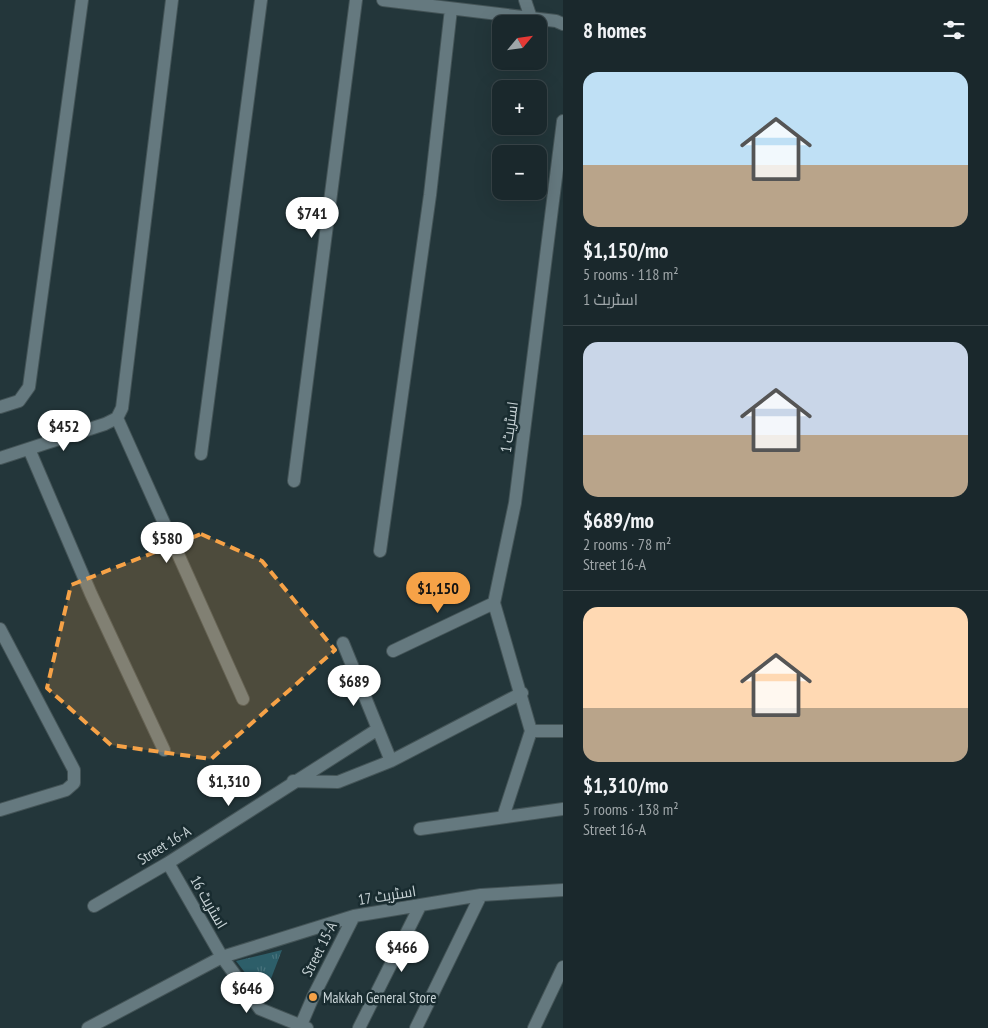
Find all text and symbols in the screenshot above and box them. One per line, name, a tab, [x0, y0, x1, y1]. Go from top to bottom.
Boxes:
north arrow	[492, 15, 548, 70]
map controls	[492, 15, 547, 200]
icon: filters	[940, 16, 968, 44]
text: 8 homes	[583, 17, 646, 44]
button: +	[492, 80, 547, 135]
icon: home	[731, 104, 821, 194]
button: −	[492, 145, 547, 200]
pin: $741	[282, 196, 342, 239]
text: $741	[297, 203, 327, 223]
text: $1,150/mo	[583, 237, 668, 264]
text: 5 rooms · 118 m²	[583, 264, 679, 284]
text: اسٹریٹ 1	[583, 289, 638, 309]
icon: home	[731, 375, 821, 465]
street label: اسٹریٹ 1	[496, 400, 522, 454]
pin: $452	[34, 410, 94, 452]
text: $452	[49, 416, 79, 436]
text: $689/mo	[583, 507, 654, 534]
pin: $580	[137, 522, 197, 564]
text: $580	[152, 528, 182, 548]
text: 2 rooms · 78 m²	[583, 534, 671, 554]
text: Street 16-A	[583, 554, 646, 574]
pin: $1,150	[397, 572, 479, 614]
text: $1,150	[417, 578, 459, 598]
icon: home	[731, 640, 821, 730]
pin: $689	[324, 664, 384, 707]
text: $689	[339, 671, 369, 691]
pin: $1,310	[188, 764, 270, 807]
text: $1,310	[208, 771, 250, 791]
text: $1,310/mo	[583, 772, 668, 799]
text: 5 rooms · 138 m²	[583, 799, 679, 819]
text: Street 16-A	[583, 819, 646, 839]
street label: Street 16-A	[134, 821, 195, 869]
street label: اسٹریٹ 16	[186, 872, 232, 932]
street label: اسٹریٹ 17	[357, 881, 417, 909]
street label: Street 15-A	[297, 918, 341, 980]
pin: $466	[372, 930, 432, 973]
text: $466	[387, 937, 417, 957]
pin: $646	[217, 972, 277, 1014]
text: $646	[232, 978, 262, 998]
place label: Makkah General Store	[323, 988, 436, 1007]
marker: Makkah General Store	[307, 991, 319, 1003]

